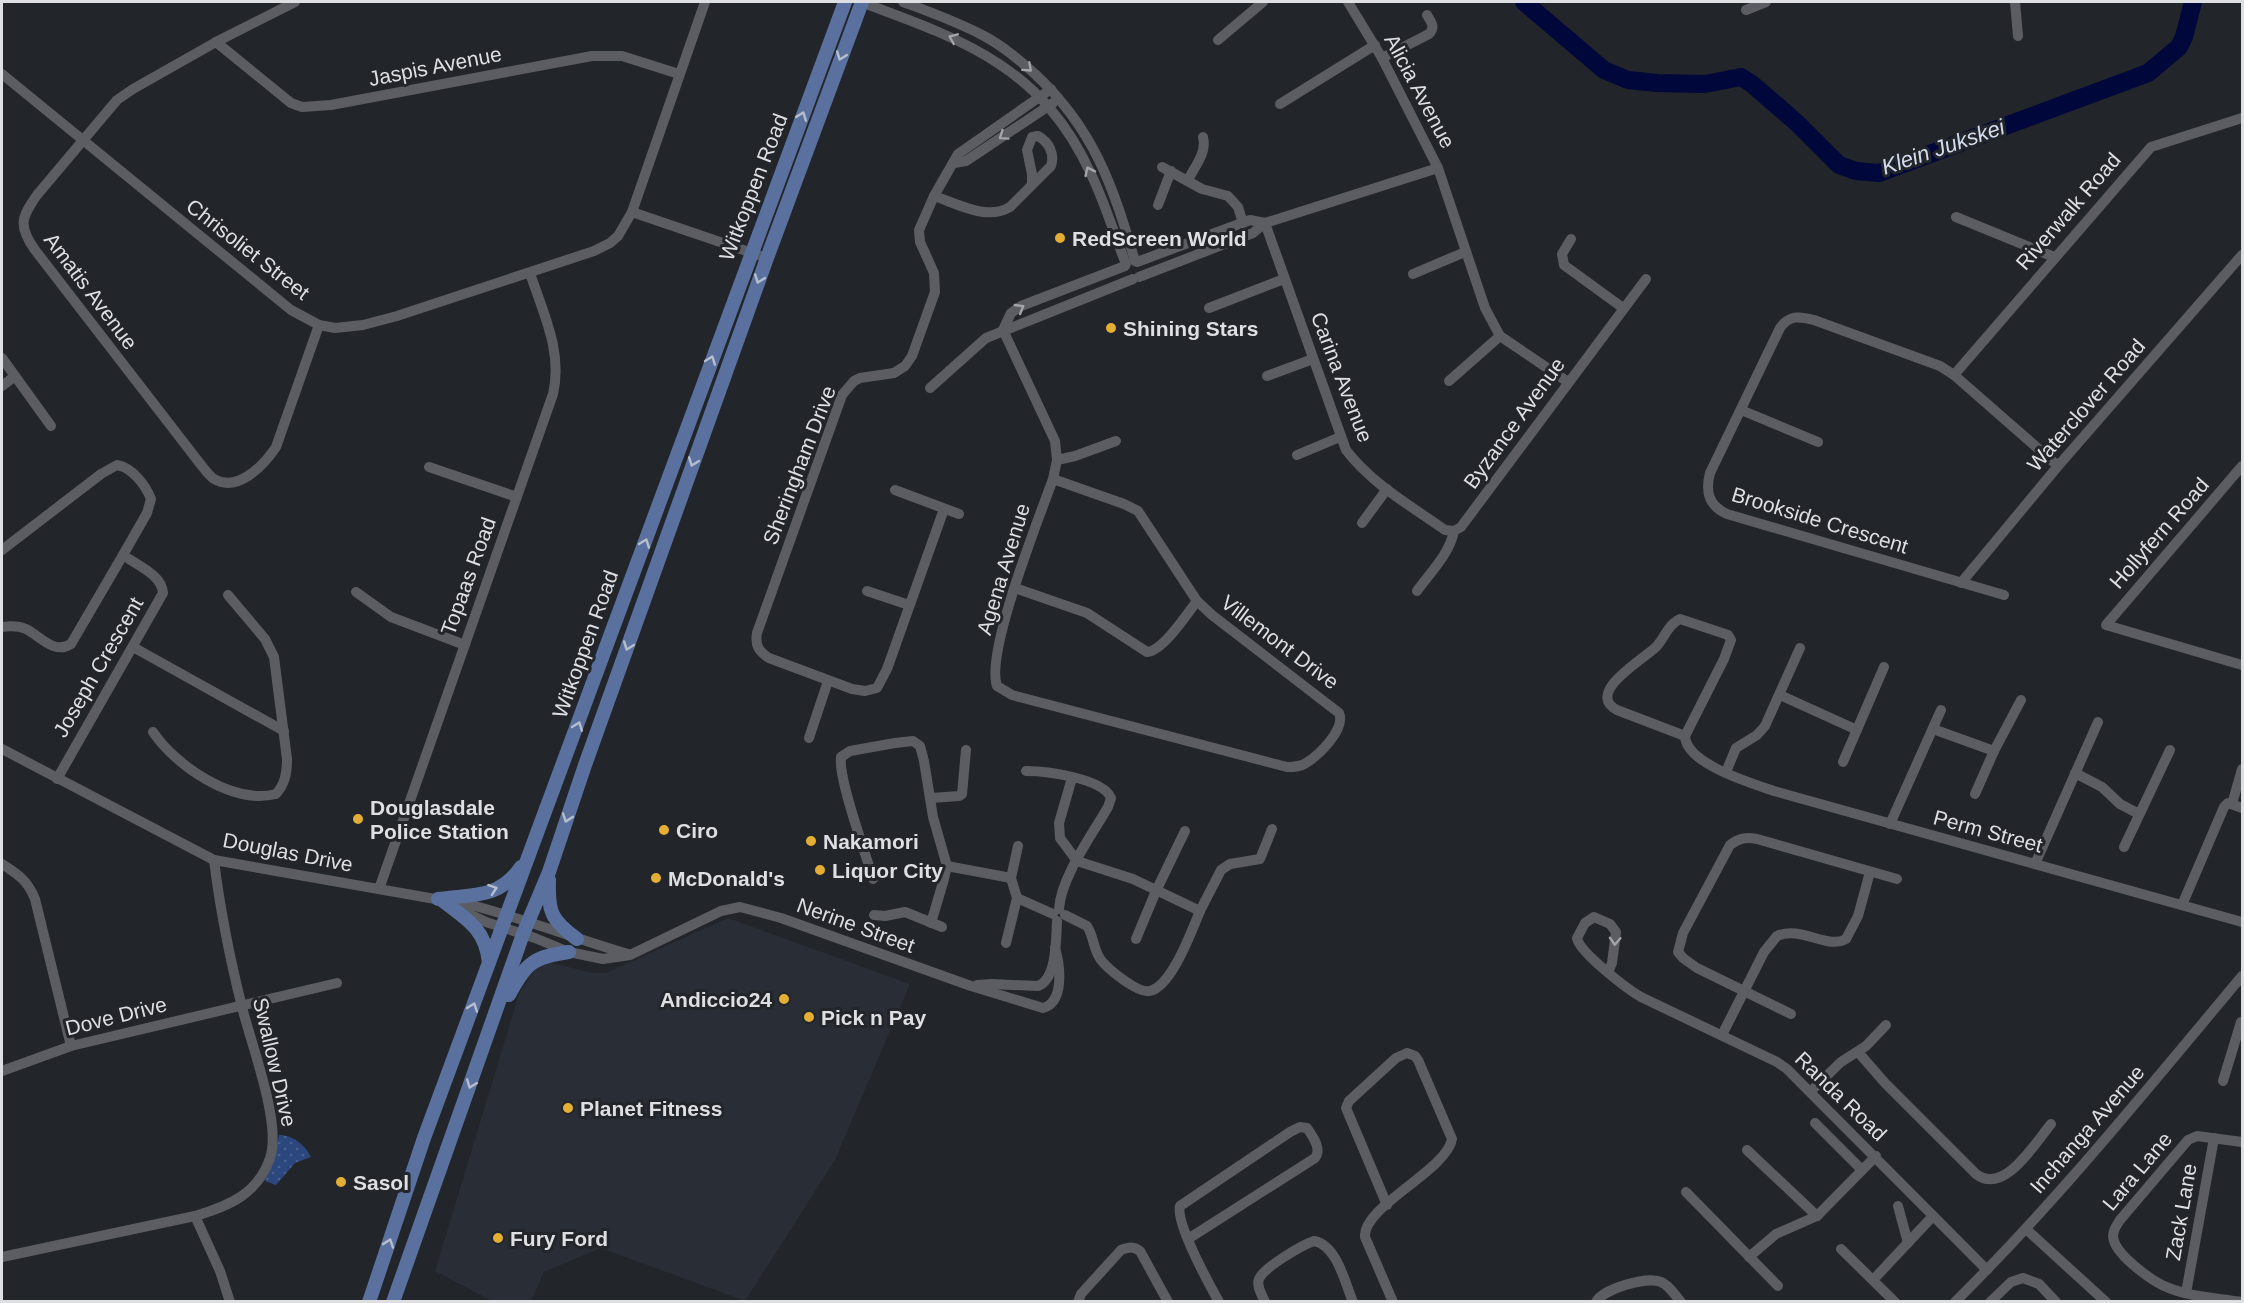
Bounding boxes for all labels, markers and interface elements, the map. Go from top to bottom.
street label: Alicia Avenue [1380,30,1460,152]
one-way arrow [948,33,959,45]
street label: Jaspis Avenue [367,42,503,90]
one-way arrow [836,50,849,61]
one-way arrow [1021,61,1032,72]
street label: Witkoppen Road [714,110,792,264]
one-way arrow [795,111,808,122]
water label: Klein Jukskei [1878,114,2009,180]
one-way arrow [999,129,1010,140]
street label: Riverwalk Road [2011,148,2125,274]
one-way arrow [1085,166,1097,177]
street label: Chrisoliet Street [182,194,314,304]
place label: RedScreen World [1072,227,1247,250]
street label: Amatis Avenue [40,228,142,354]
marker: RedScreen World [1053,231,1067,245]
one-way arrow [754,273,767,283]
one-way arrow [1014,303,1024,315]
street label: Carina Avenue [1307,309,1377,445]
place label: Shining Stars [1123,317,1258,340]
marker: Shining Stars [1104,321,1118,335]
street label: Waterclover Road [2022,334,2150,476]
street label: Byzance Avenue [1459,353,1569,493]
one-way arrow [704,355,717,366]
street label: Sheringham Drive [758,382,840,548]
one-way arrow [688,456,701,467]
street label: Hollyfern Road [2105,473,2213,593]
street label: Brookside Crescent [1729,482,1911,558]
street label: Agena Avenue [972,500,1034,638]
street label: Topaas Road [436,514,500,638]
one-way arrow [637,538,650,549]
street label: Witkoppen Road [548,567,622,721]
street label: Villemont Drive [1217,590,1343,694]
street label: Joseph Crescent [49,593,147,741]
one-way arrow [622,640,635,651]
one-way arrow [570,721,583,732]
place label: Douglasdale Police Station [370,796,509,843]
street label: Perm Street [1931,805,2045,857]
marker: Douglasdale Police Station [351,812,365,826]
one-way arrow [562,812,574,823]
place label: Ciro [676,819,718,842]
marker: Ciro [657,823,671,837]
street label: Douglas Drive [221,828,355,876]
place label: Nakamori [823,830,919,853]
marker: Nakamori [804,834,818,848]
place label: Liquor City [832,859,943,882]
marker: Liquor City [813,863,827,877]
place label: McDonald's [668,867,785,890]
marker: McDonald's [649,871,663,885]
one-way arrow [488,884,498,897]
street label: Nerine Street [794,893,918,957]
one-way arrow [1608,937,1621,946]
place label: Andiccio24 [660,988,772,1011]
street label: Dove Drive [63,992,169,1040]
marker: Andiccio24 [777,992,791,1006]
street label: Swallow Drive [249,995,301,1129]
one-way arrow [466,1002,479,1013]
place label: Pick n Pay [821,1006,926,1029]
marker: Pick n Pay [802,1010,816,1024]
street label: Randa Road [1791,1047,1891,1145]
street label: Inchanga Avenue [2025,1060,2149,1198]
one-way arrow [466,1078,479,1089]
place label: Planet Fitness [580,1097,722,1120]
marker: Planet Fitness [561,1101,575,1115]
street label: Lara Lane [2098,1127,2176,1215]
street label: Zack Lane [2161,1162,2201,1262]
place label: Sasol [353,1171,409,1194]
marker: Sasol [334,1175,348,1189]
place label: Fury Ford [510,1227,608,1250]
marker: Fury Ford [491,1231,505,1245]
one-way arrow [382,1238,394,1249]

